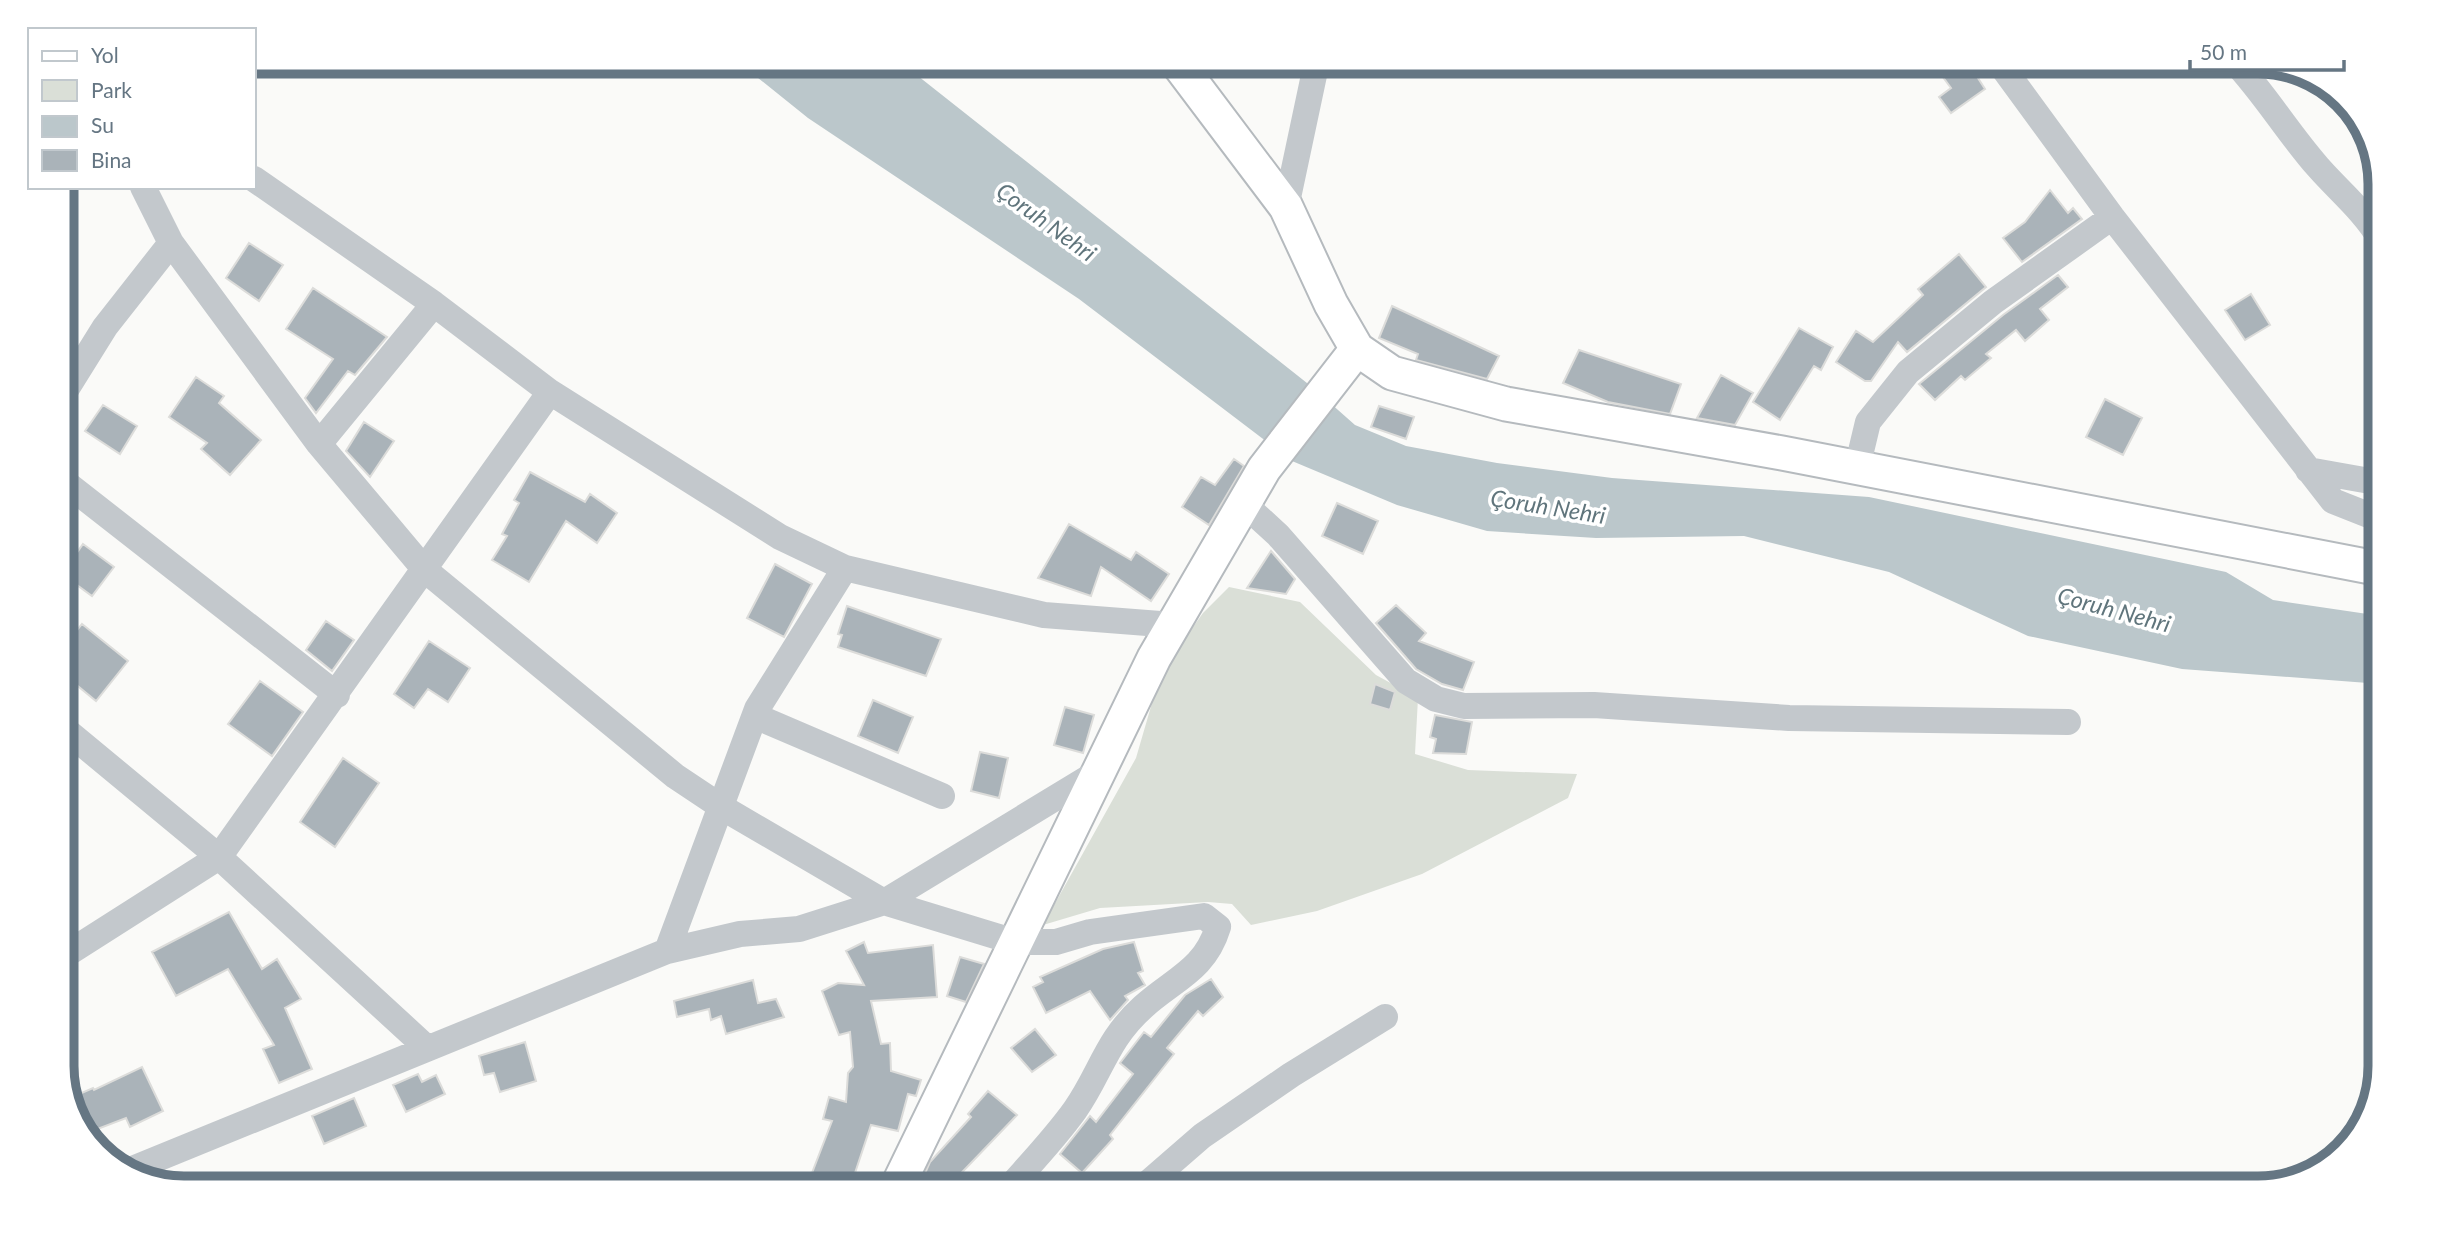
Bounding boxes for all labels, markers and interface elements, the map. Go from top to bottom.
legend [28,28,256,189]
scale bar [2190,28,2344,72]
text: 50 m [2200,39,2247,64]
text: Yol [91,42,119,67]
text: Park [91,77,132,102]
text: Su [91,112,114,137]
text: Bina [91,147,132,172]
water label: Çoruh Nehri [991,176,1102,267]
water label: Çoruh Nehri [1489,483,1608,529]
water label: Çoruh Nehri [2055,581,2174,638]

